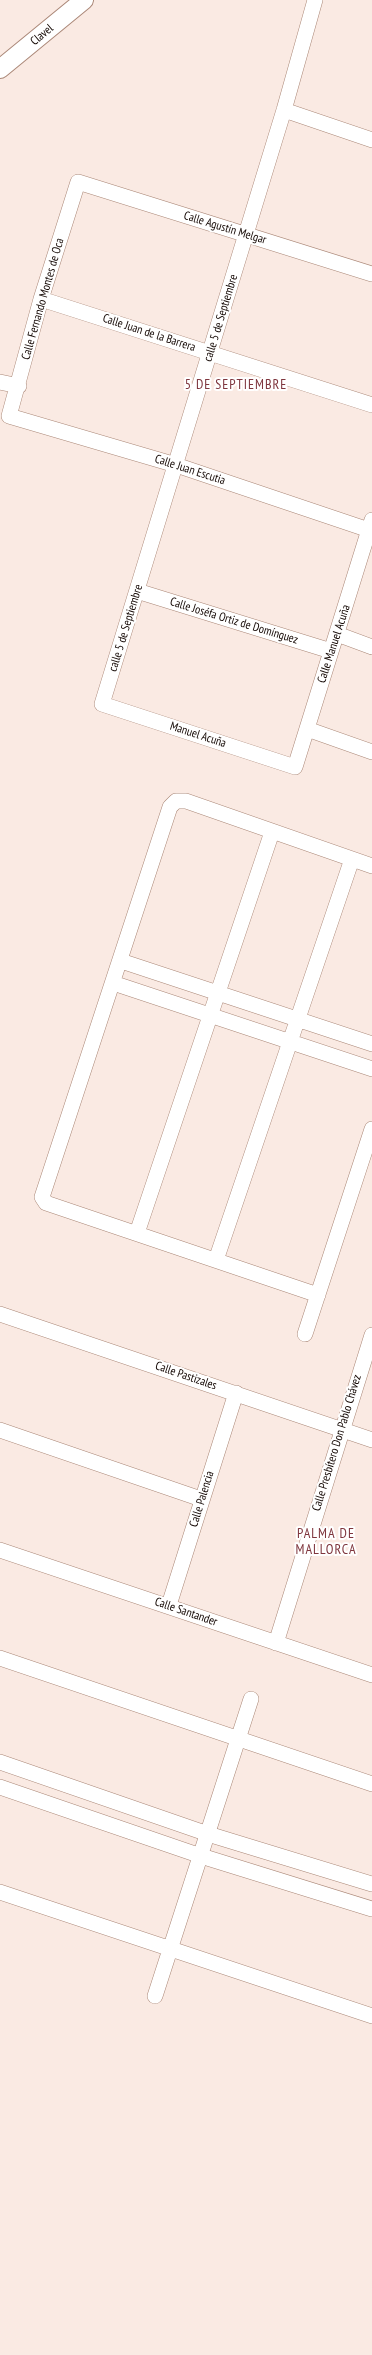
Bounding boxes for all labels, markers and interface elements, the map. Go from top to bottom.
street label: Clavel [28,21,56,49]
street label: Calle Agustín Melgar [182,209,268,247]
street label: Calle Fernando Montes de Oca [19,237,67,361]
street label: calle 5 de Septiembre [201,273,241,363]
street label: Calle Juan de la Barrera [101,311,197,355]
district label: 5 DE SEPTIEMBRE [185,377,287,393]
street label: Calle Juan Escutia [153,452,227,488]
street label: calle 5 de Septiembre [106,583,146,673]
street label: Calle Joséfa Ortiz de Domínguez [168,595,300,647]
street label: Calle Manuel Acuña [315,603,353,685]
street label: Manuel Acuña [168,719,228,751]
street label: Calle Pastizales [153,1359,219,1393]
street label: Calle Presbítero Don Pablo Chávez [309,1373,365,1513]
street label: Calle Palencia [187,1469,217,1529]
district label: PALMA DE MALLORCA [295,1526,357,1558]
street label: Calle Santander [153,1595,219,1629]

